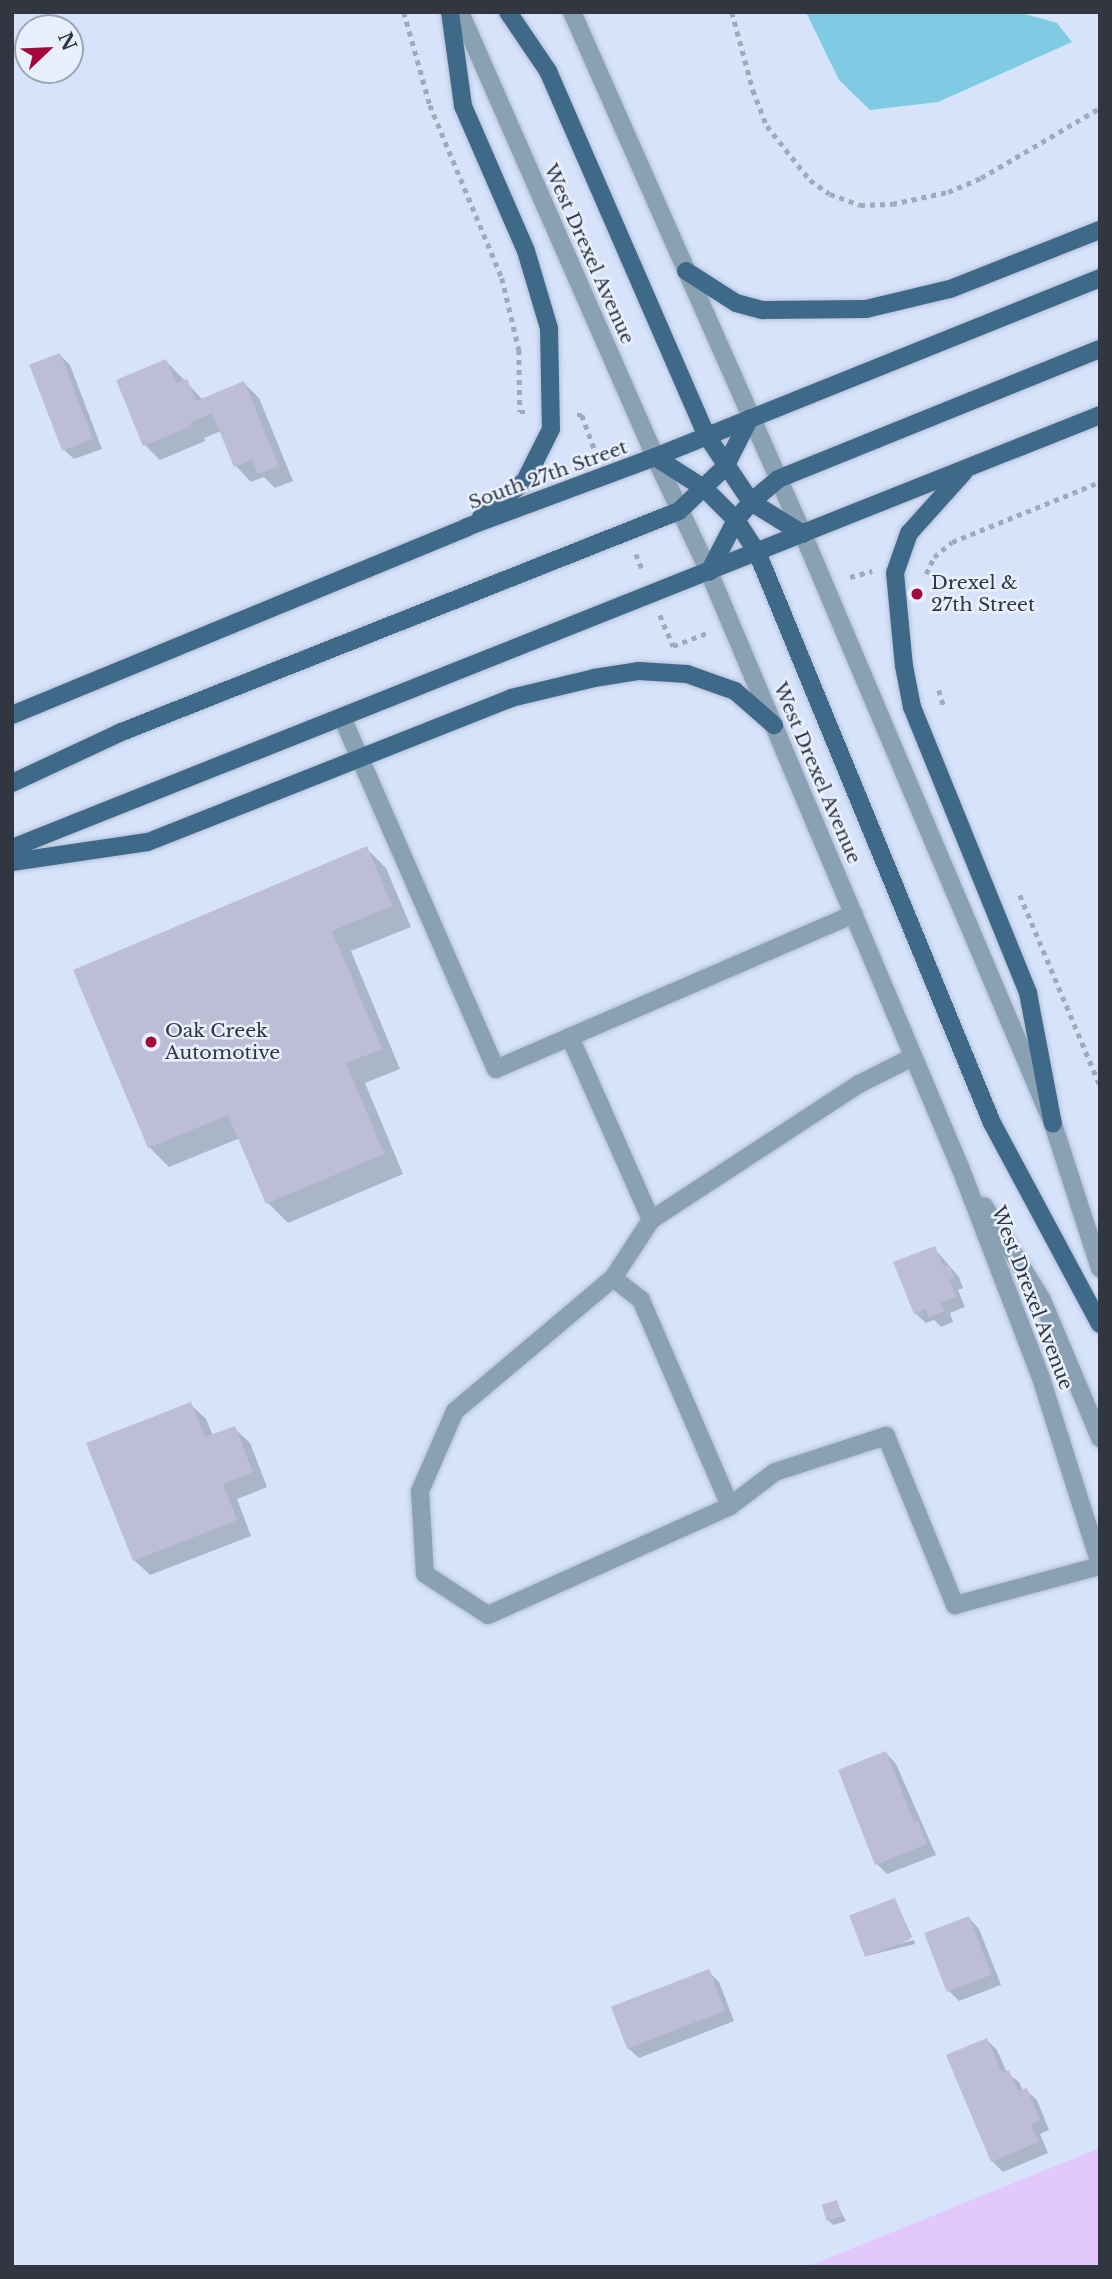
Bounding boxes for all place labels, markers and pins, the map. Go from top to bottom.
place label: Drexel & 27th Street [931,572,1035,616]
marker: Drexel & 27th Street [909,586,925,602]
place label: Oak Creek Automotive [165,1020,280,1064]
marker: Oak Creek Automotive [143,1034,159,1050]

